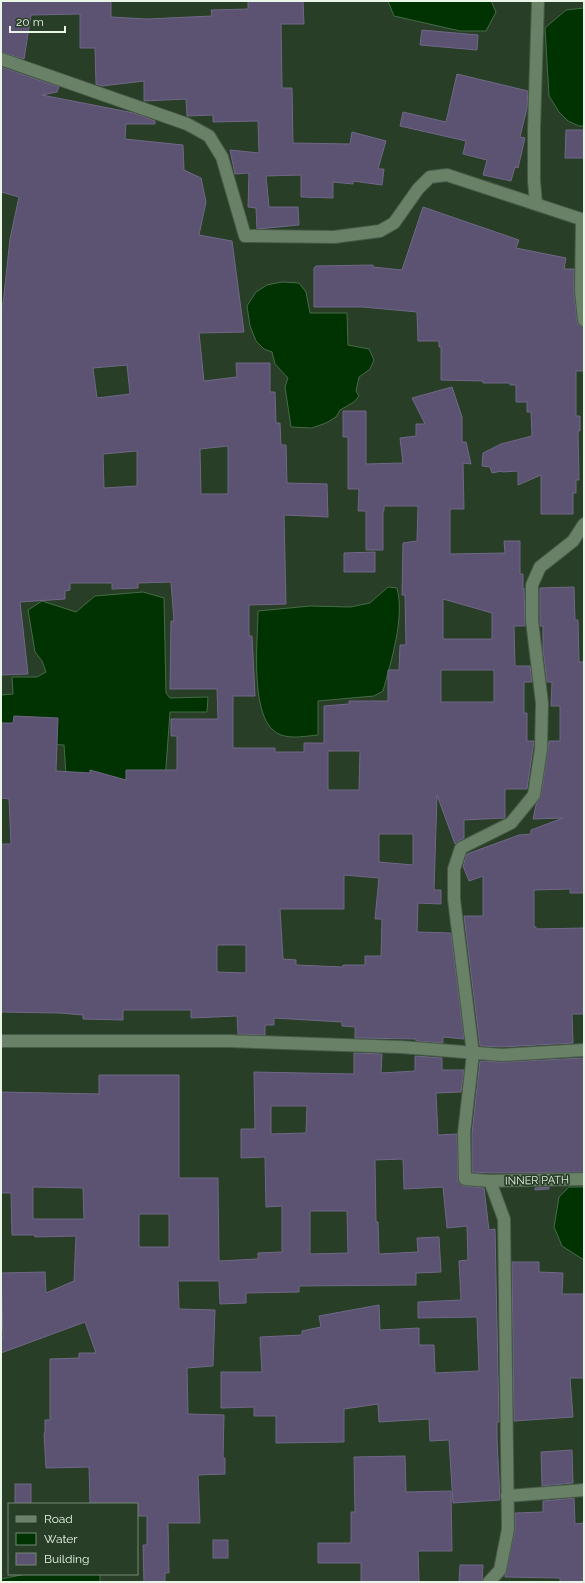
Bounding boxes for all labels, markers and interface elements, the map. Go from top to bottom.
scale bar [10,8,65,34]
text: 20 m [16,15,44,29]
street label: INNER PATH [505,1173,569,1188]
legend [8,1503,138,1575]
text: Road [44,1512,73,1526]
text: Water [44,1532,78,1546]
text: Building [44,1552,90,1566]

